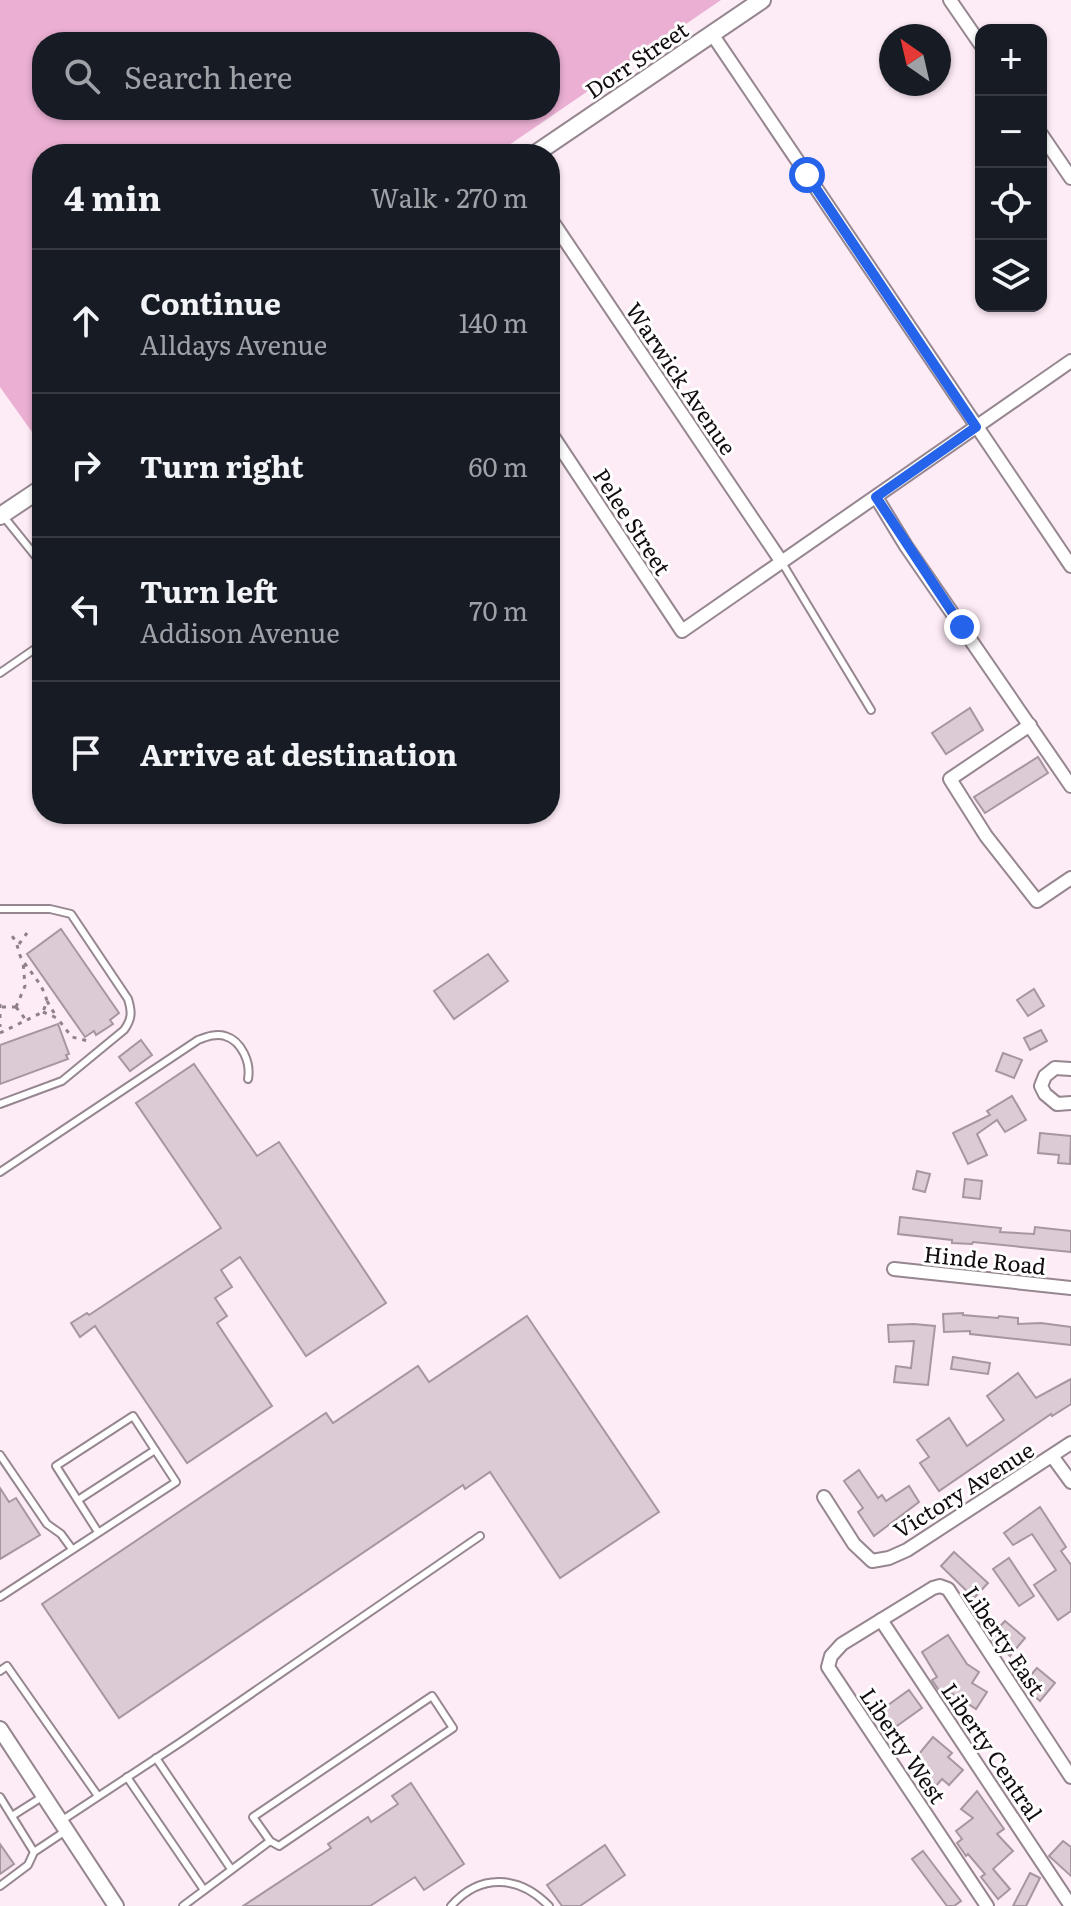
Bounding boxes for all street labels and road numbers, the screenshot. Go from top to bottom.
street label: Dorr Street [578,12,694,106]
street label: Warwick Avenue [619,295,745,461]
street label: Pelee Street [586,461,680,581]
street label: Hinde Road [922,1236,1048,1282]
street label: Victory Avenue [886,1433,1040,1545]
street label: Liberty East [956,1579,1054,1702]
street label: Liberty Central [935,1675,1051,1827]
street label: Liberty West [853,1680,955,1810]

